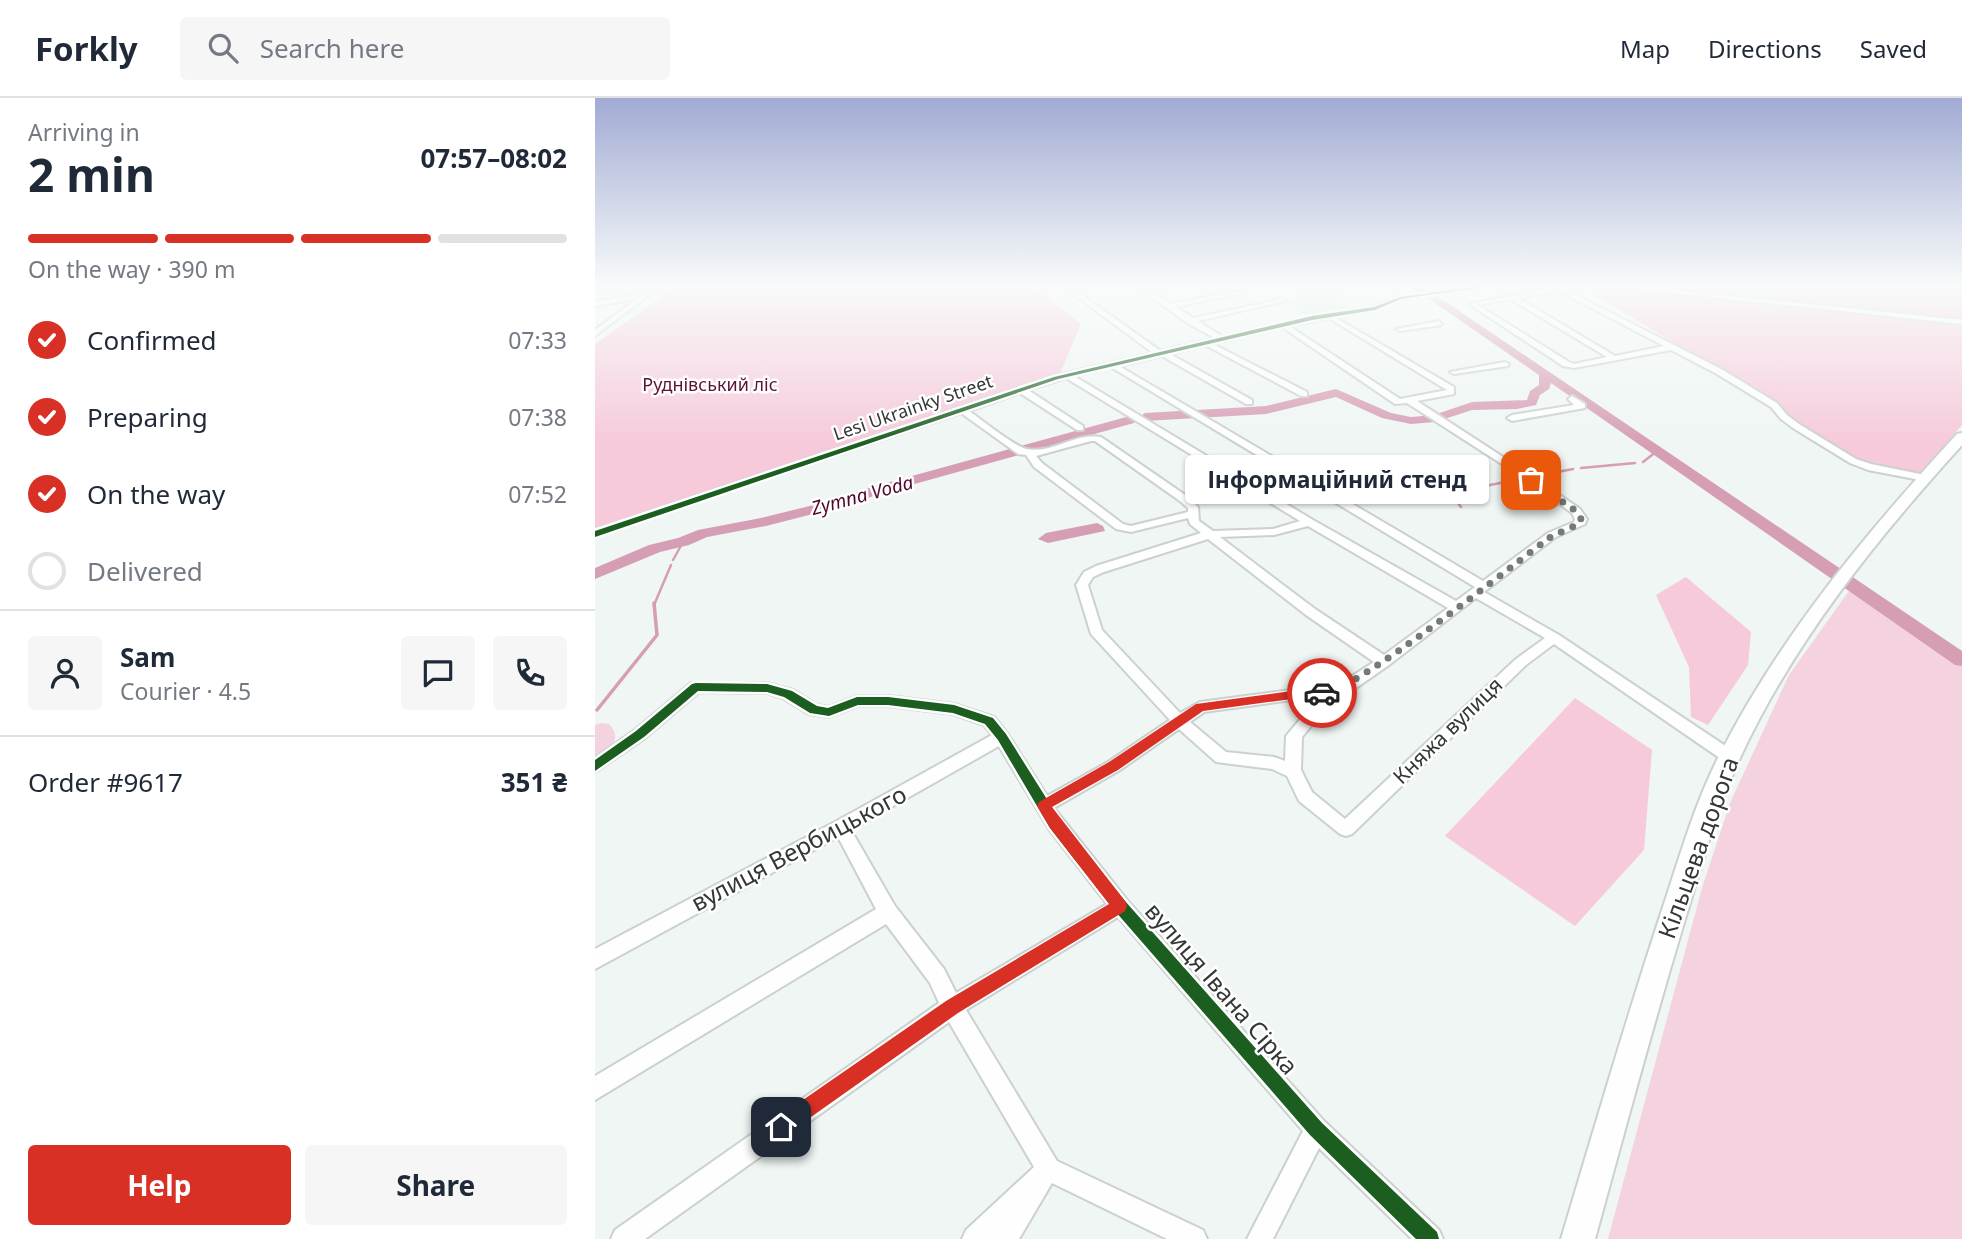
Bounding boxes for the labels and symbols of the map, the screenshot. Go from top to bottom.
street label: Lesi Ukrainky Street [830,368,996,446]
park label: Руднівський ліс [642,372,778,396]
pin [1501,450,1561,510]
callout: Інформаційний стенд [1185,456,1489,504]
water label: Zymna Voda [807,469,916,521]
courier [1287,658,1357,728]
street label: Княжа вулиця [1386,671,1508,790]
street label: Кільцева дорога [1649,752,1746,943]
street label: вулиця Вербицького [685,777,912,918]
street label: вулиця Івана Сірка [1138,895,1306,1081]
pin [751,1097,811,1157]

